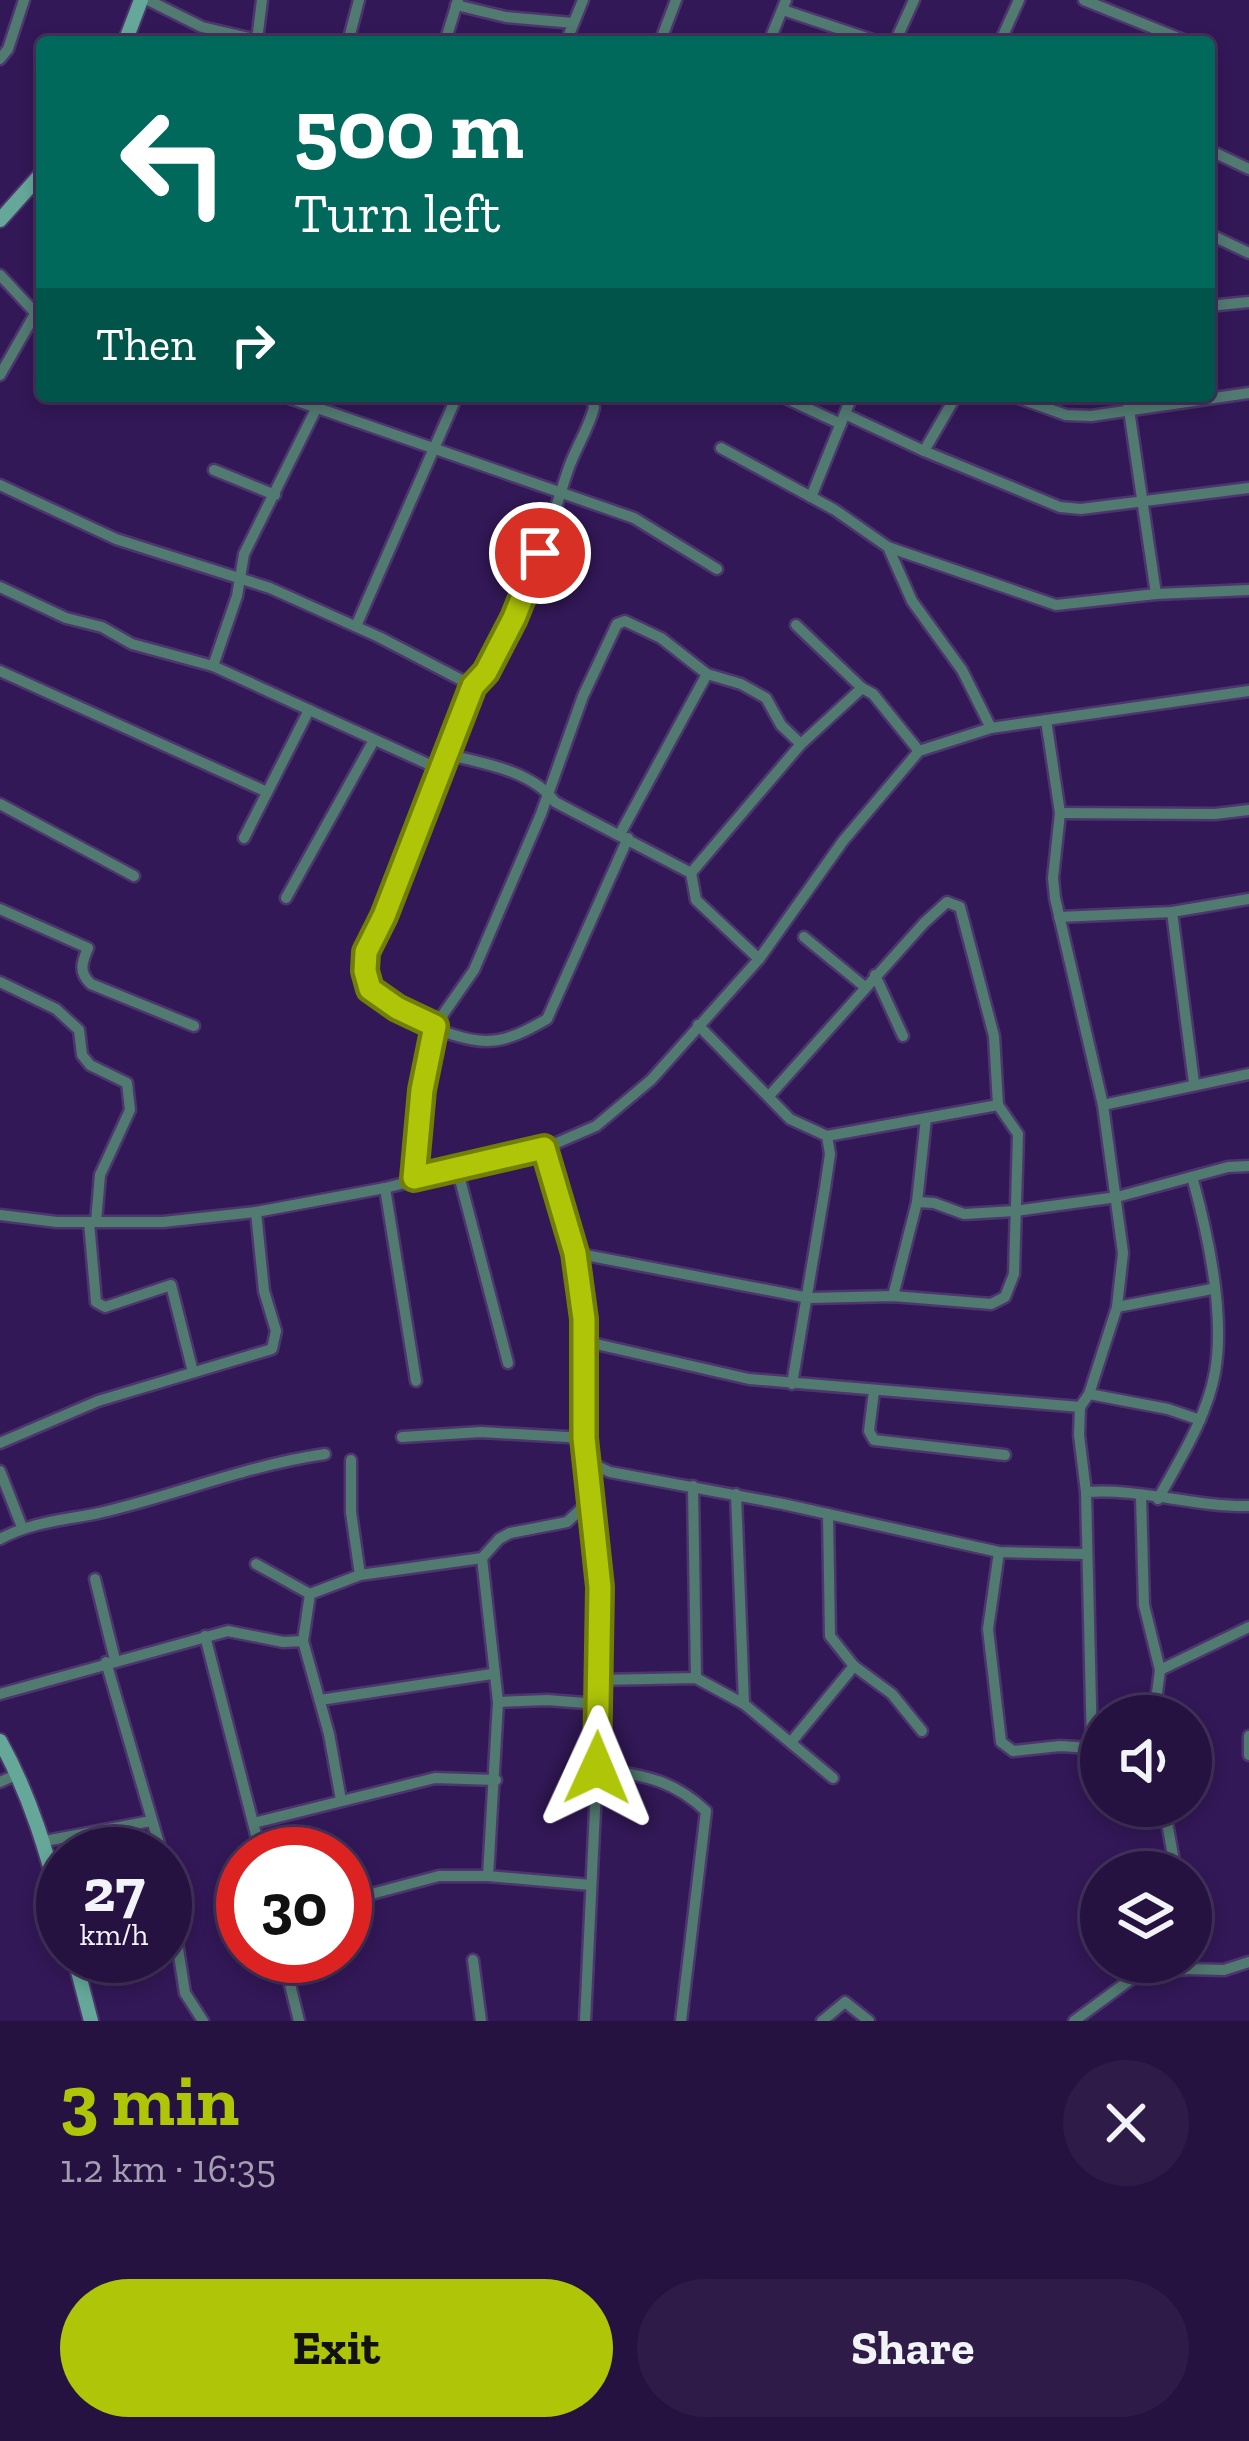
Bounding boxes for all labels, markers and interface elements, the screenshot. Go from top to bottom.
text: 500 m [294,79,524,180]
icon: left [96,84,252,240]
text: Turn left [294,181,501,246]
icon: right [220,312,286,378]
text: Then [96,318,196,372]
pin [489,502,591,604]
icon: arrive [507,520,573,586]
map controls [1080,1695,1212,1983]
button: sound [1080,1695,1212,1827]
position arrow [534,1705,660,1831]
speed limit sign: 30 [216,1827,372,1983]
button: layers [1080,1851,1212,1983]
text: 27 [83,1854,145,1926]
text: km/h [80,1917,148,1953]
text: 3 min [60,2057,239,2143]
button: close [1063,2060,1189,2186]
text: 1.2 km · 16:35 [60,2145,276,2192]
button: Exit [60,2279,613,2417]
button: Share [637,2279,1189,2417]

